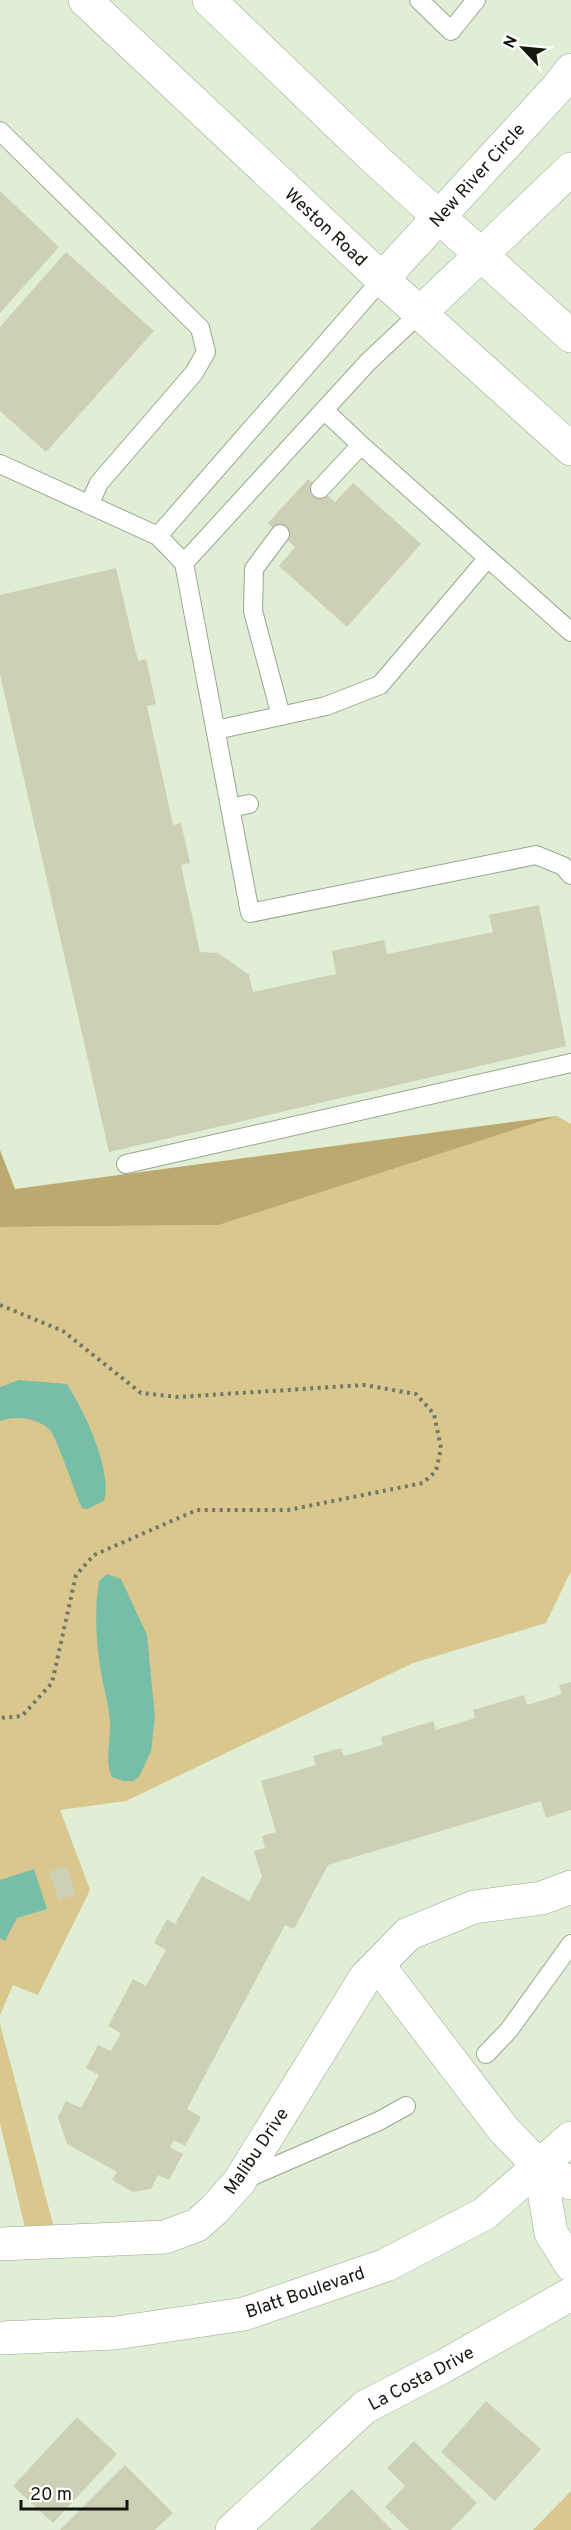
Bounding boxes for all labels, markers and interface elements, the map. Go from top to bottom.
north arrow [493,18,553,78]
text: N [500,33,523,52]
street label: New River Circle [425,119,531,233]
street label: Weston Road [279,184,371,272]
street label: Malibu Drive [220,2104,295,2200]
street label: Blatt Boulevard [243,2262,368,2325]
street label: La Costa Drive [365,2342,479,2417]
scale bar [21,2473,128,2511]
text: 20 m [30,2484,72,2507]

